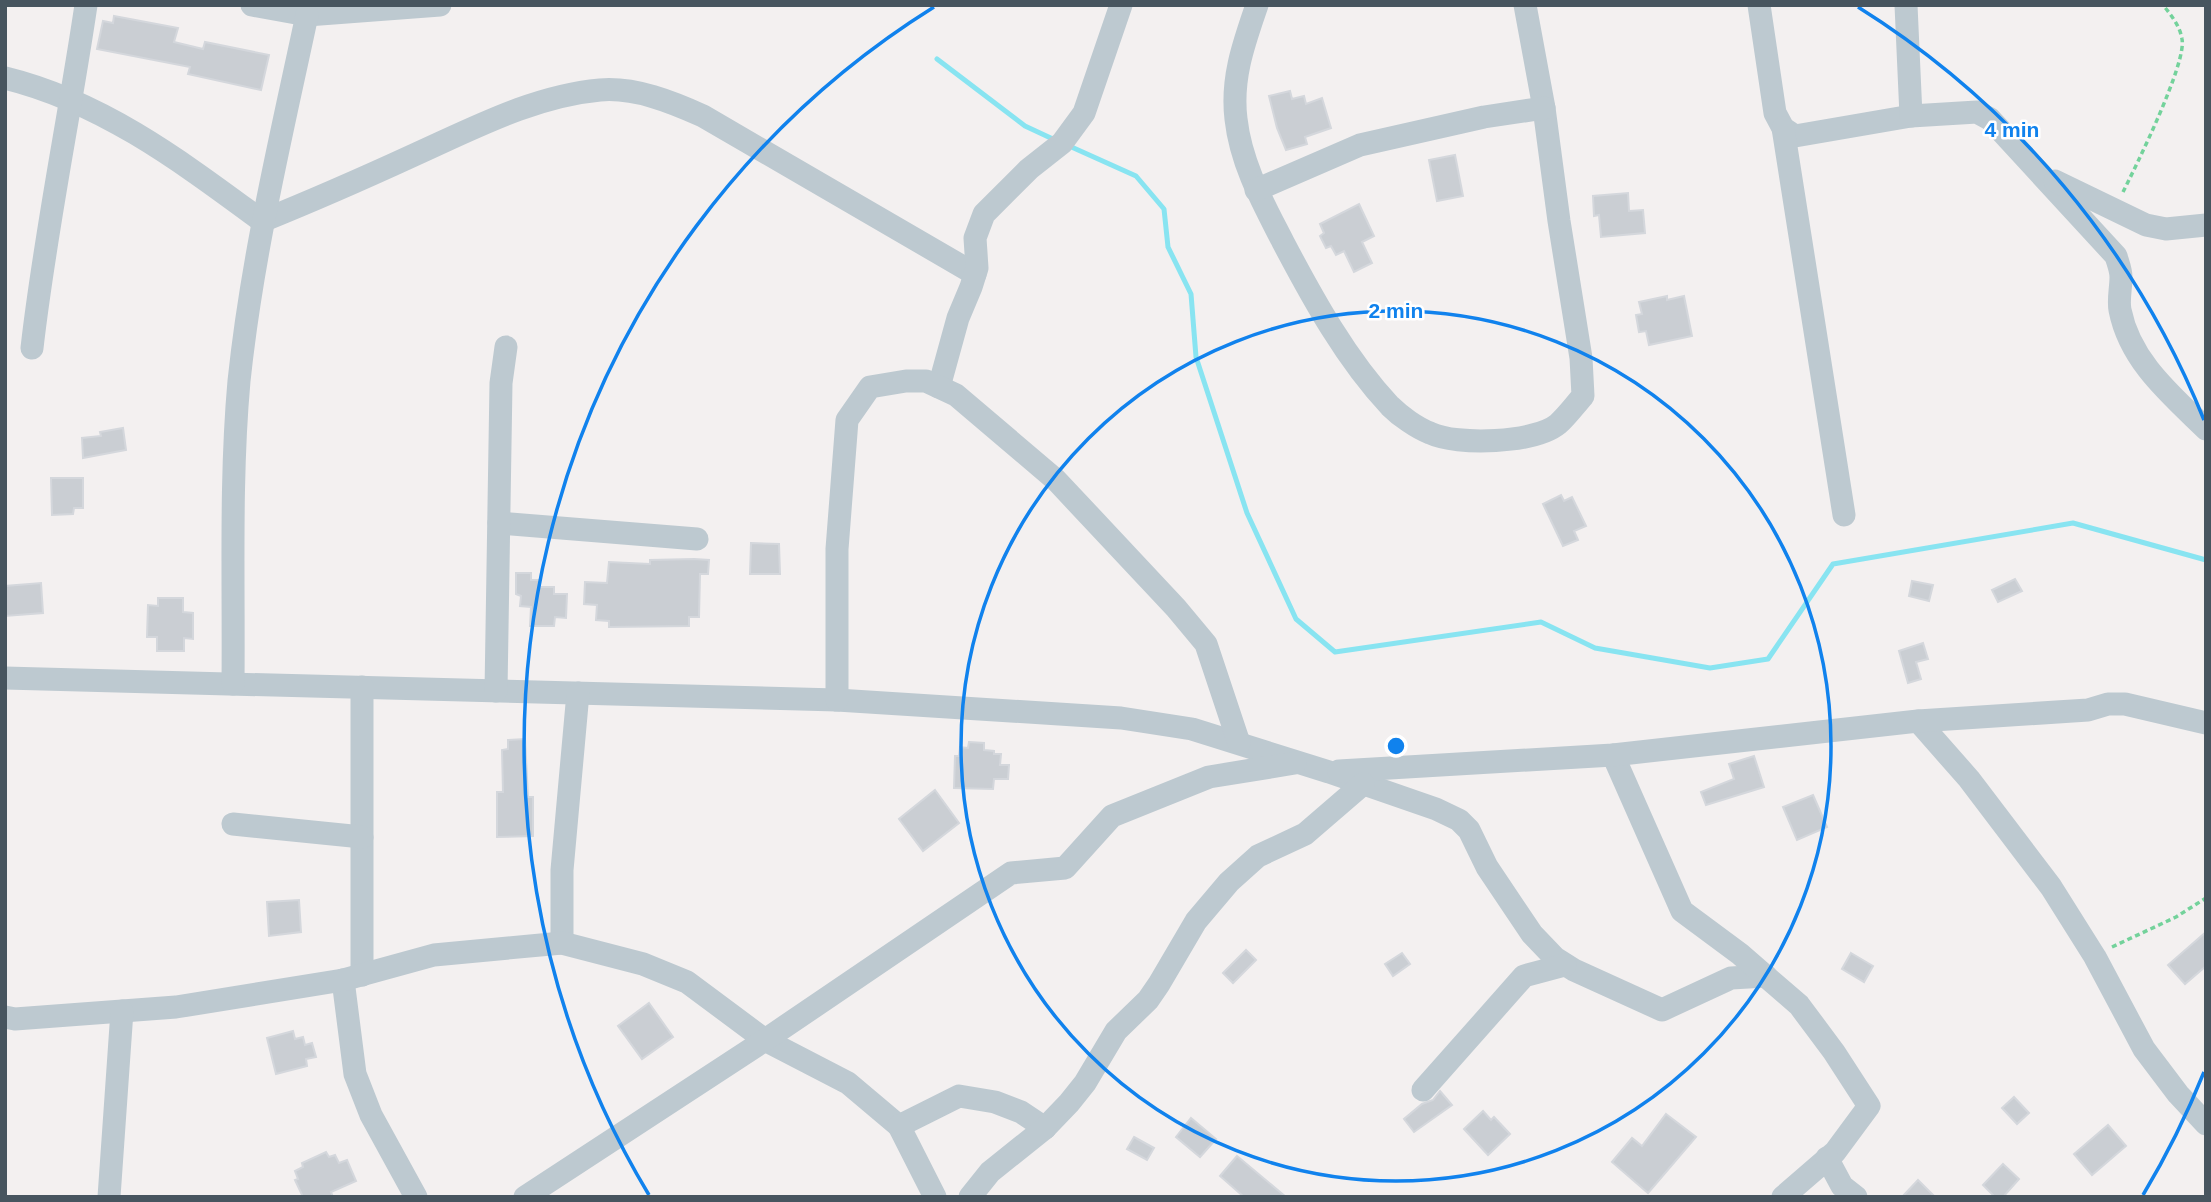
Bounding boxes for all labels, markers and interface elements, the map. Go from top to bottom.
text: 4 min [1985,118,2039,141]
text: 2 min [1369,299,1423,322]
centre of rings [1384,734,1408,758]

